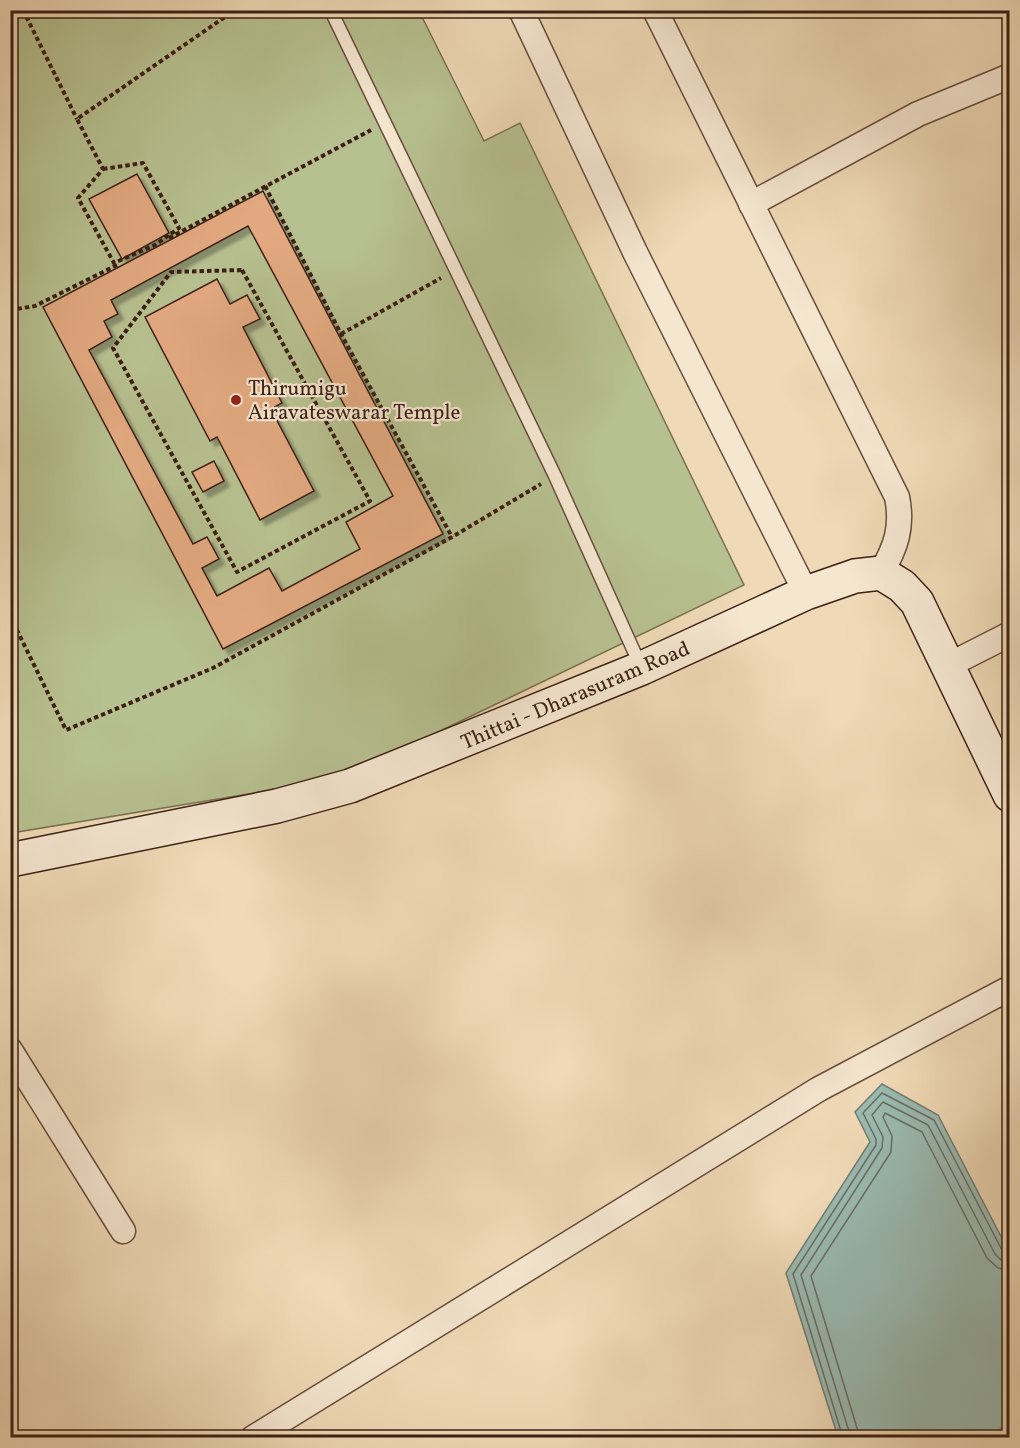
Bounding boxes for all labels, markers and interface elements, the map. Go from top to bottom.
place label: Thirumigu Airavateswarar Temple [248,375,460,428]
marker: Thirumigu Airavateswarar Temple [229,393,243,407]
street label: Thittai - Dharasuram Road [457,635,695,758]

